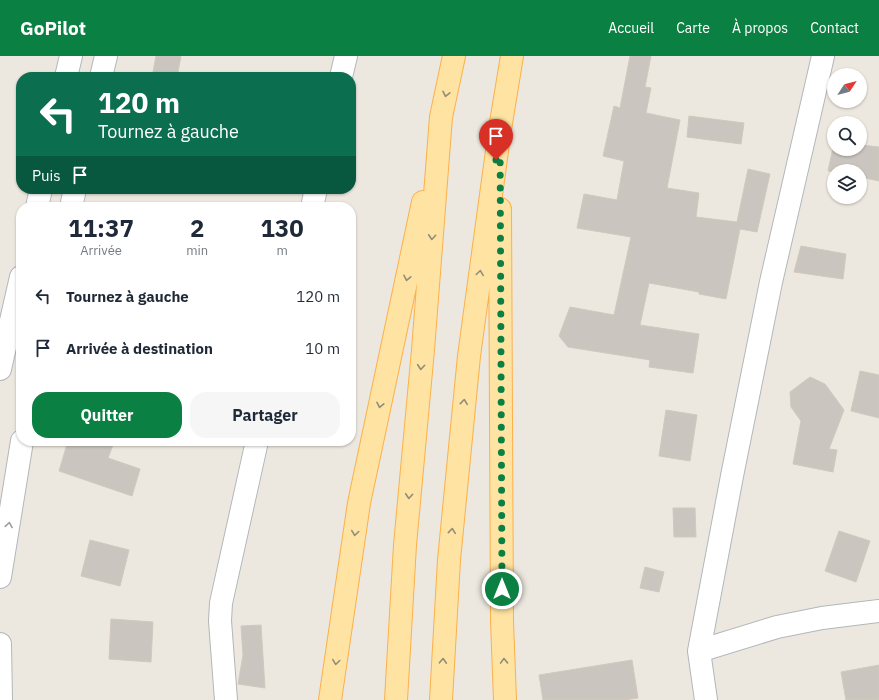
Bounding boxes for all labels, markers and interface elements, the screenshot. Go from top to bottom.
text: GoPilot [20,16,86,40]
text: Accueil [608,19,654,37]
text: Carte [676,19,710,37]
text: À propos [732,19,788,37]
text: Contact [810,19,859,37]
north arrow [827,68,867,108]
map controls [827,68,867,204]
text: 120 m [98,84,180,121]
icon: left [32,88,84,140]
one-way arrow [442,91,450,97]
button: search [827,116,867,156]
pin [479,119,513,160]
text: Tournez à gauche [98,120,239,143]
icon: arrive [485,125,507,147]
icon: arrive [69,164,91,186]
button: layers [827,164,867,204]
text: Puis [32,166,61,185]
text: 11:37 [68,212,134,244]
text: 2 [190,212,204,244]
text: 130 [260,212,304,244]
one-way arrow [427,234,436,240]
text: Arrivée [80,242,122,259]
text: min [186,242,208,259]
text: m [276,242,288,259]
one-way arrow [475,270,484,276]
one-way arrow [403,275,411,281]
icon: left [32,285,54,307]
text: Tournez à gauche [66,287,189,306]
text: 120 m [296,287,340,306]
icon: arrive [32,337,54,359]
text: Arrivée à destination [66,339,213,358]
text: 10 m [305,339,340,358]
one-way arrow [417,364,426,370]
button: Quitter [32,392,182,438]
button: Partager [190,392,340,438]
one-way arrow [460,399,469,405]
one-way arrow [376,402,384,409]
one-way arrow [405,493,414,499]
one-way arrow [4,522,12,528]
one-way arrow [447,528,456,534]
one-way arrow [351,530,360,536]
position arrow [481,568,523,610]
one-way arrow [332,658,341,665]
one-way arrow [439,658,447,664]
one-way arrow [499,658,508,664]

